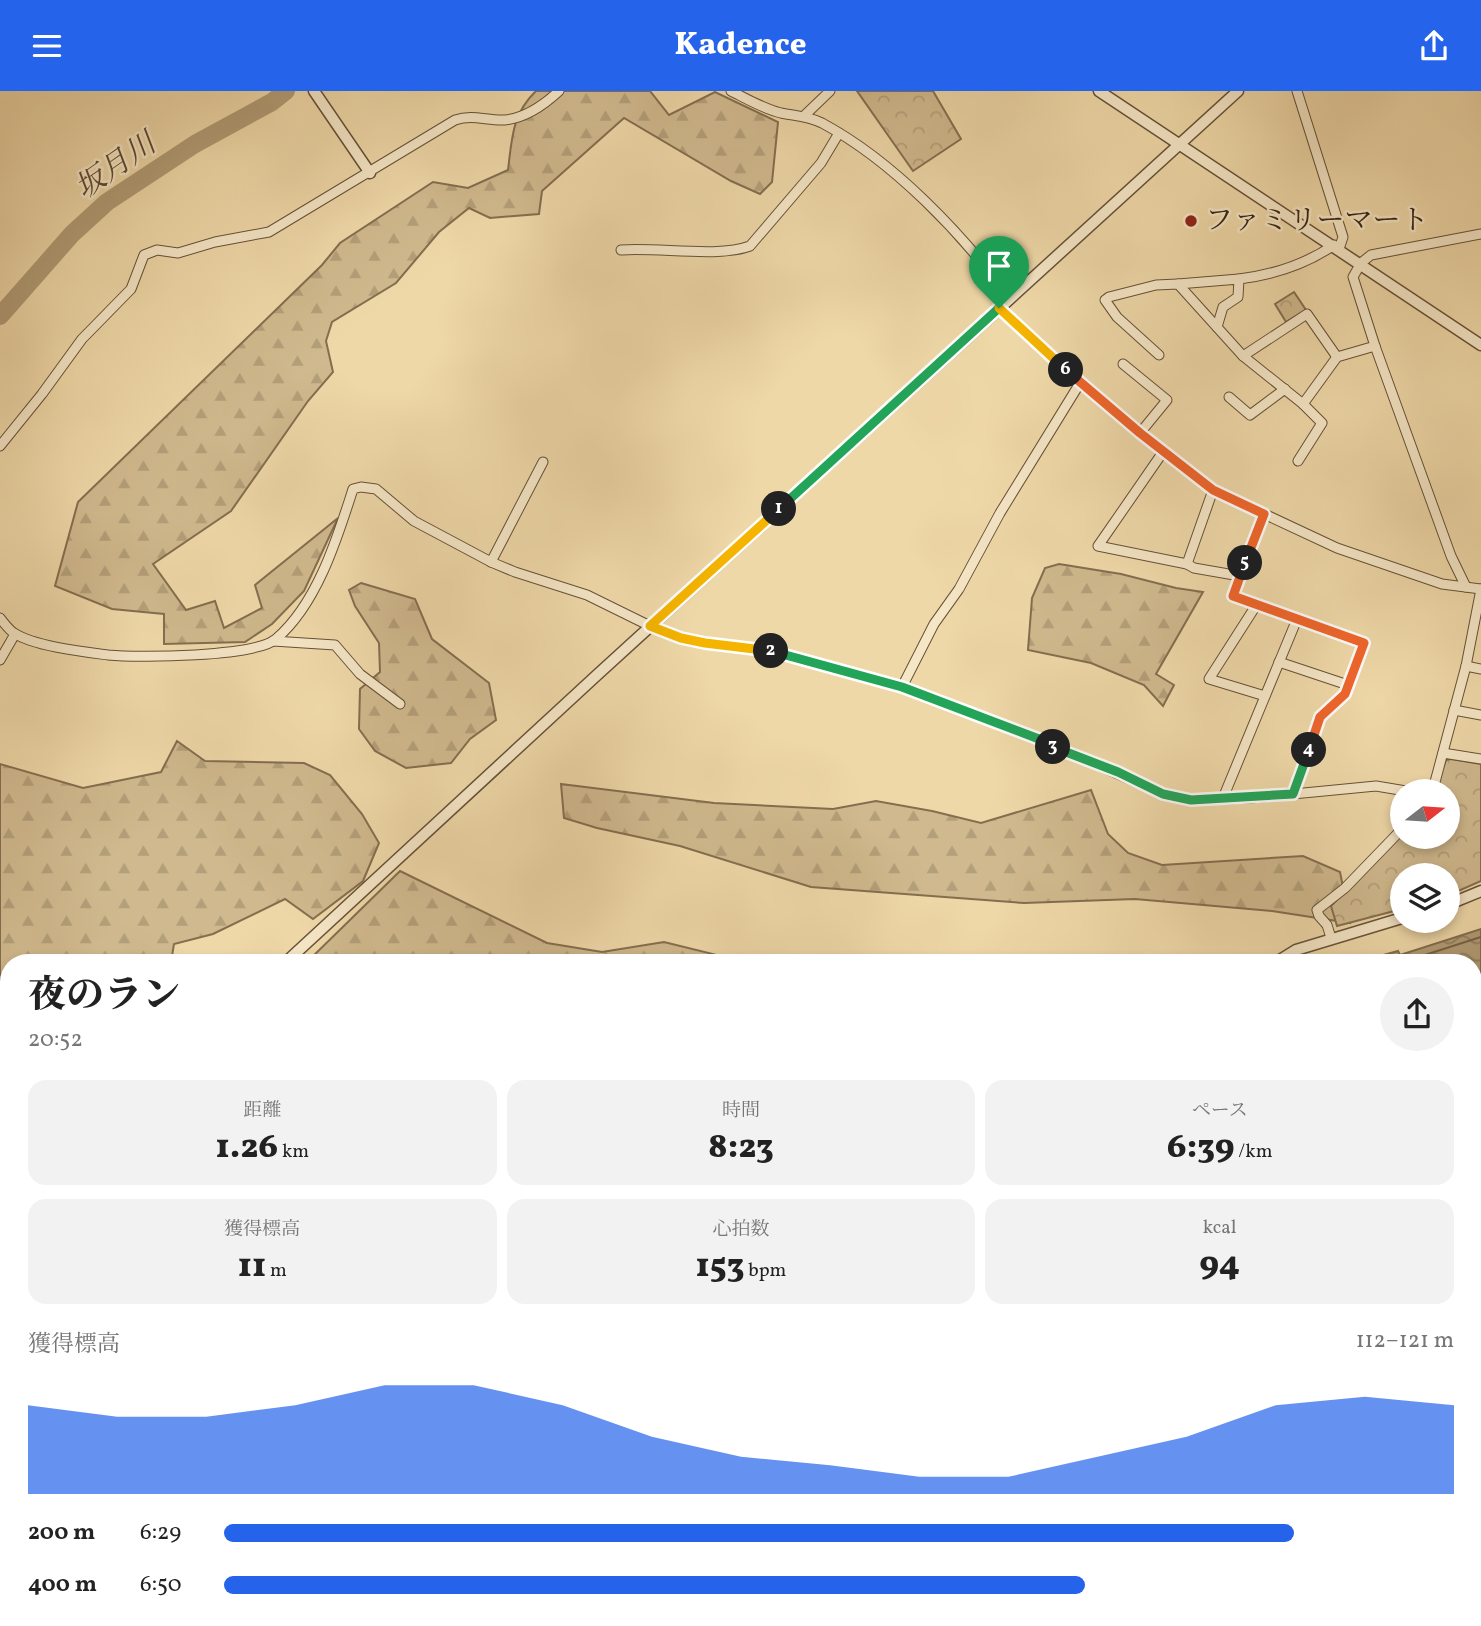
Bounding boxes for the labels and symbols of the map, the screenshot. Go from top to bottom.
water label: 坂月川 [67,122,167,210]
place label: ファミリーマート [1205,202,1428,241]
marker: ファミリーマート [1183,213,1199,229]
pin [969,236,1029,308]
pin: 6 [1048,353,1084,387]
pin: 1 [762,491,796,527]
pin: 5 [1228,545,1262,581]
pin: 2 [754,633,788,669]
pin: 3 [1036,729,1070,765]
pin: 4 [1292,733,1326,767]
north arrow [1390,779,1460,849]

